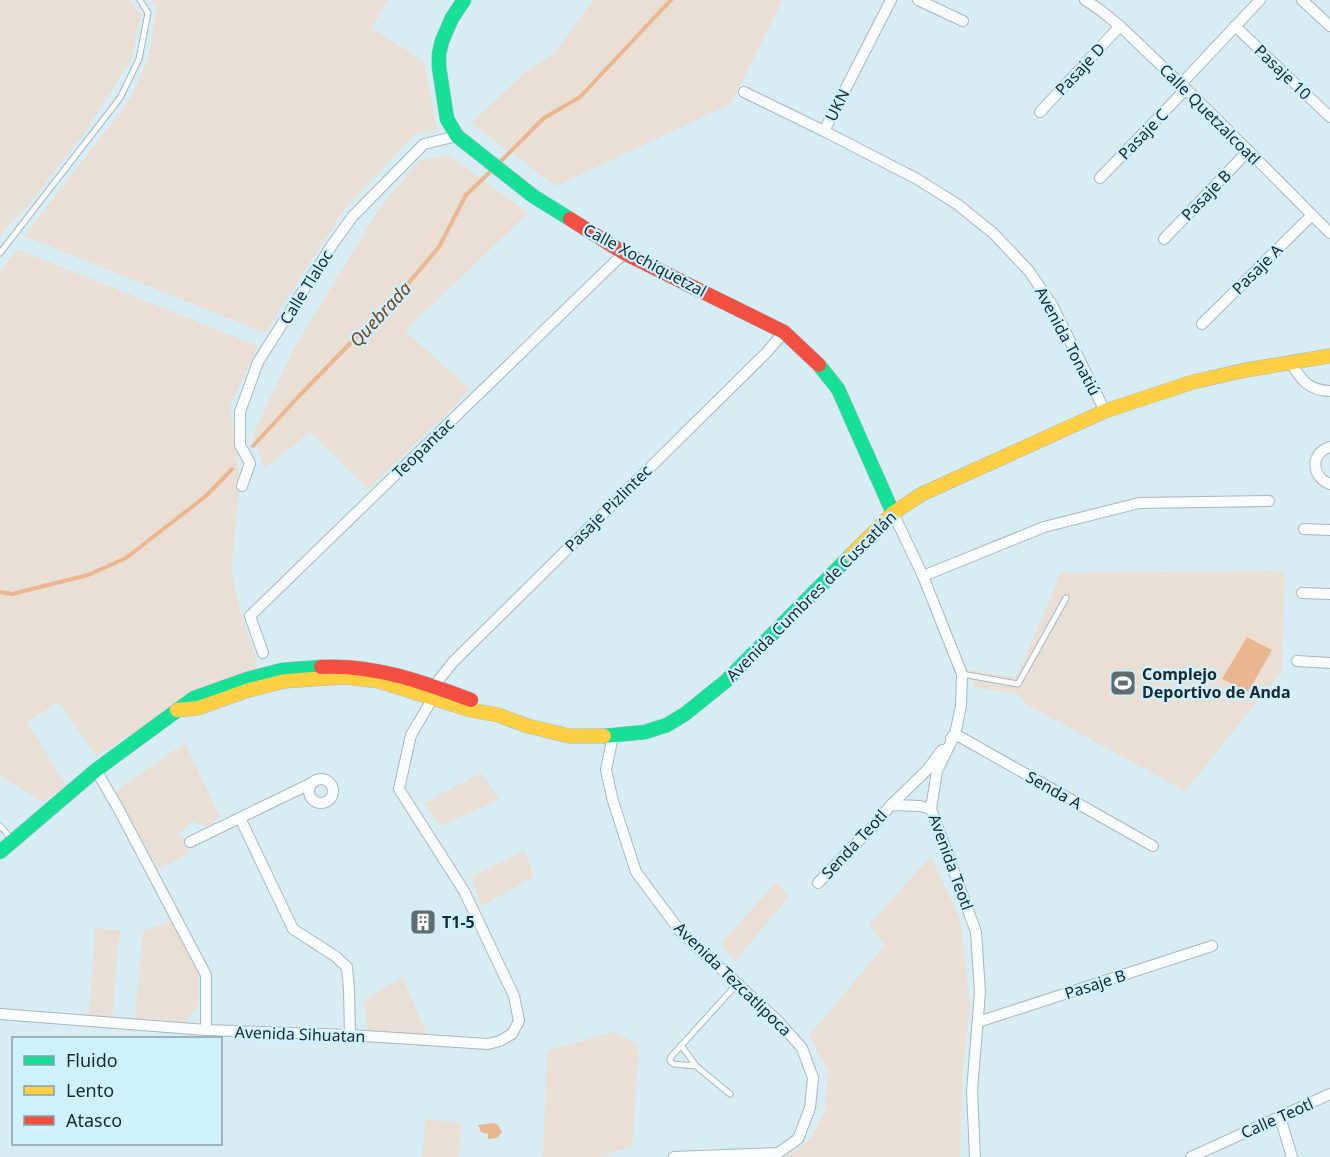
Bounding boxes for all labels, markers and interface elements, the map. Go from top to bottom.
street label: Pasaje D [1050,38,1110,100]
street label: Pasaje 10 [1250,39,1316,105]
street label: Calle Quetzalcoatl [1155,59,1265,169]
street label: UKN [820,85,854,125]
street label: Pasaje C [1113,104,1173,164]
street label: Pasaje B [1176,165,1236,225]
street label: Calle Xochiquetzal [580,218,710,302]
street label: Pasaje A [1227,238,1288,299]
street label: Calle Tlaloc [274,245,338,328]
water label: Quebrada [344,276,416,352]
street label: Avenida Tonatiú [1030,283,1106,399]
street label: Teopantac [387,413,459,483]
street label: Pasaje Pizlintec [560,459,657,556]
street label: Avenida Cumbres de Cuscatlán [721,506,901,686]
place label: Complejo Deportivo de Anda [1142,663,1291,703]
sports icon: Complejo Deportivo de Anda [1108,668,1138,698]
street label: Senda A [1022,766,1087,815]
street label: Senda Teotl [816,805,892,883]
street label: Avenida Teotl [923,811,979,913]
building icon: T1-5 [408,907,438,937]
place label: T1-5 [442,911,475,933]
street label: Avenida Tezcatlipoca [669,917,797,1041]
street label: Pasaje B [1062,964,1128,1004]
street label: Avenida Sihuatan [234,1021,366,1047]
legend [12,1037,222,1145]
text: Fluido [66,1048,118,1072]
text: Lento [66,1078,114,1102]
street label: Calle Teotl [1237,1092,1317,1144]
text: Atasco [66,1108,122,1132]

